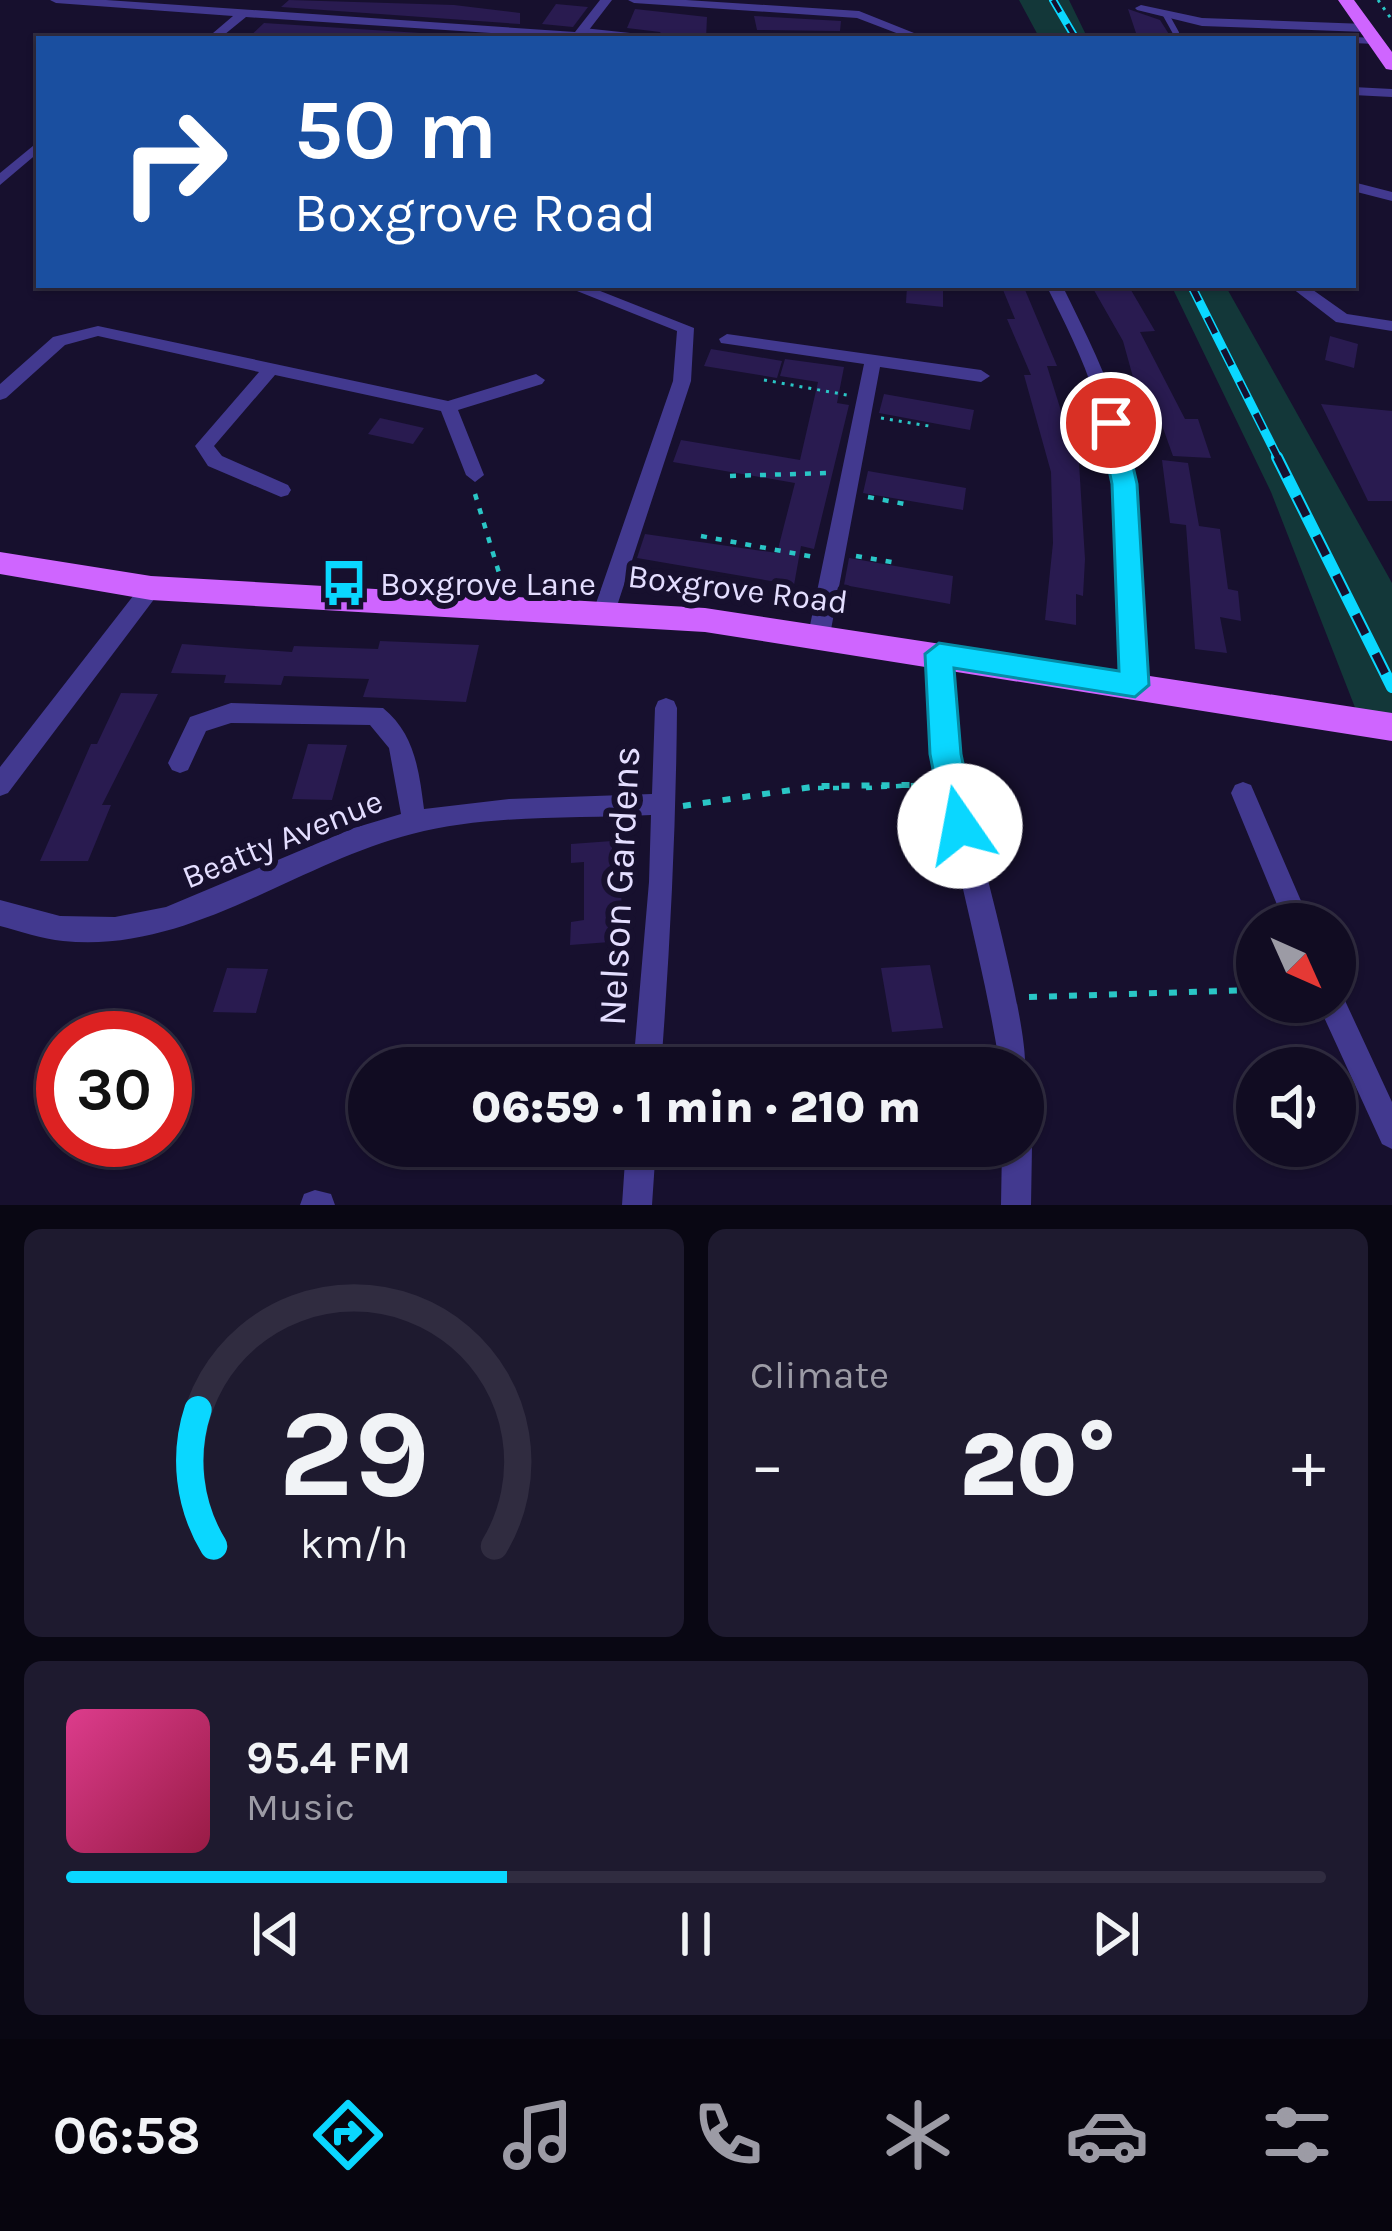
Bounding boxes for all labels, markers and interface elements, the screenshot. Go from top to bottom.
text: 50 m [294,81,497,179]
icon: right [96,84,252,240]
text: Boxgrove Road [294,181,656,245]
pin [1060,372,1162,474]
icon: arrive [1078,390,1144,456]
street label: Boxgrove Road [626,557,850,621]
bus stop icon: Boxgrove Lane [319,558,369,608]
place label: Boxgrove Lane [380,565,596,603]
street label: Nelson Gardens [589,745,649,1027]
position arrow [897,763,1023,889]
street label: Beatty Avenue [177,782,388,896]
north arrow [1236,903,1356,1023]
map controls [1236,903,1356,1167]
speed limit sign: 30 [36,1011,192,1167]
button: sound [1236,1047,1356,1167]
text: 06:59 · 1 min · 210 m [471,1081,921,1133]
text: Climate [750,1352,889,1398]
text: 29 [278,1381,430,1526]
text: 20° [960,1412,1116,1518]
text: − [750,1426,785,1504]
text: + [1291,1426,1326,1504]
text: km/h [300,1519,408,1569]
text: 95.4 FM [246,1732,411,1784]
text: Music [246,1784,355,1830]
icon: previous [243,1901,309,1967]
icon: pause [663,1901,729,1967]
icon: next [1083,1901,1149,1967]
icon: directions [306,2093,390,2177]
icon: music [496,2093,580,2177]
icon: phone [686,2093,770,2177]
icon: climate [876,2093,960,2177]
icon: car [1065,2093,1149,2177]
icon: filters [1255,2093,1339,2177]
text: 06:58 [53,2103,201,2167]

